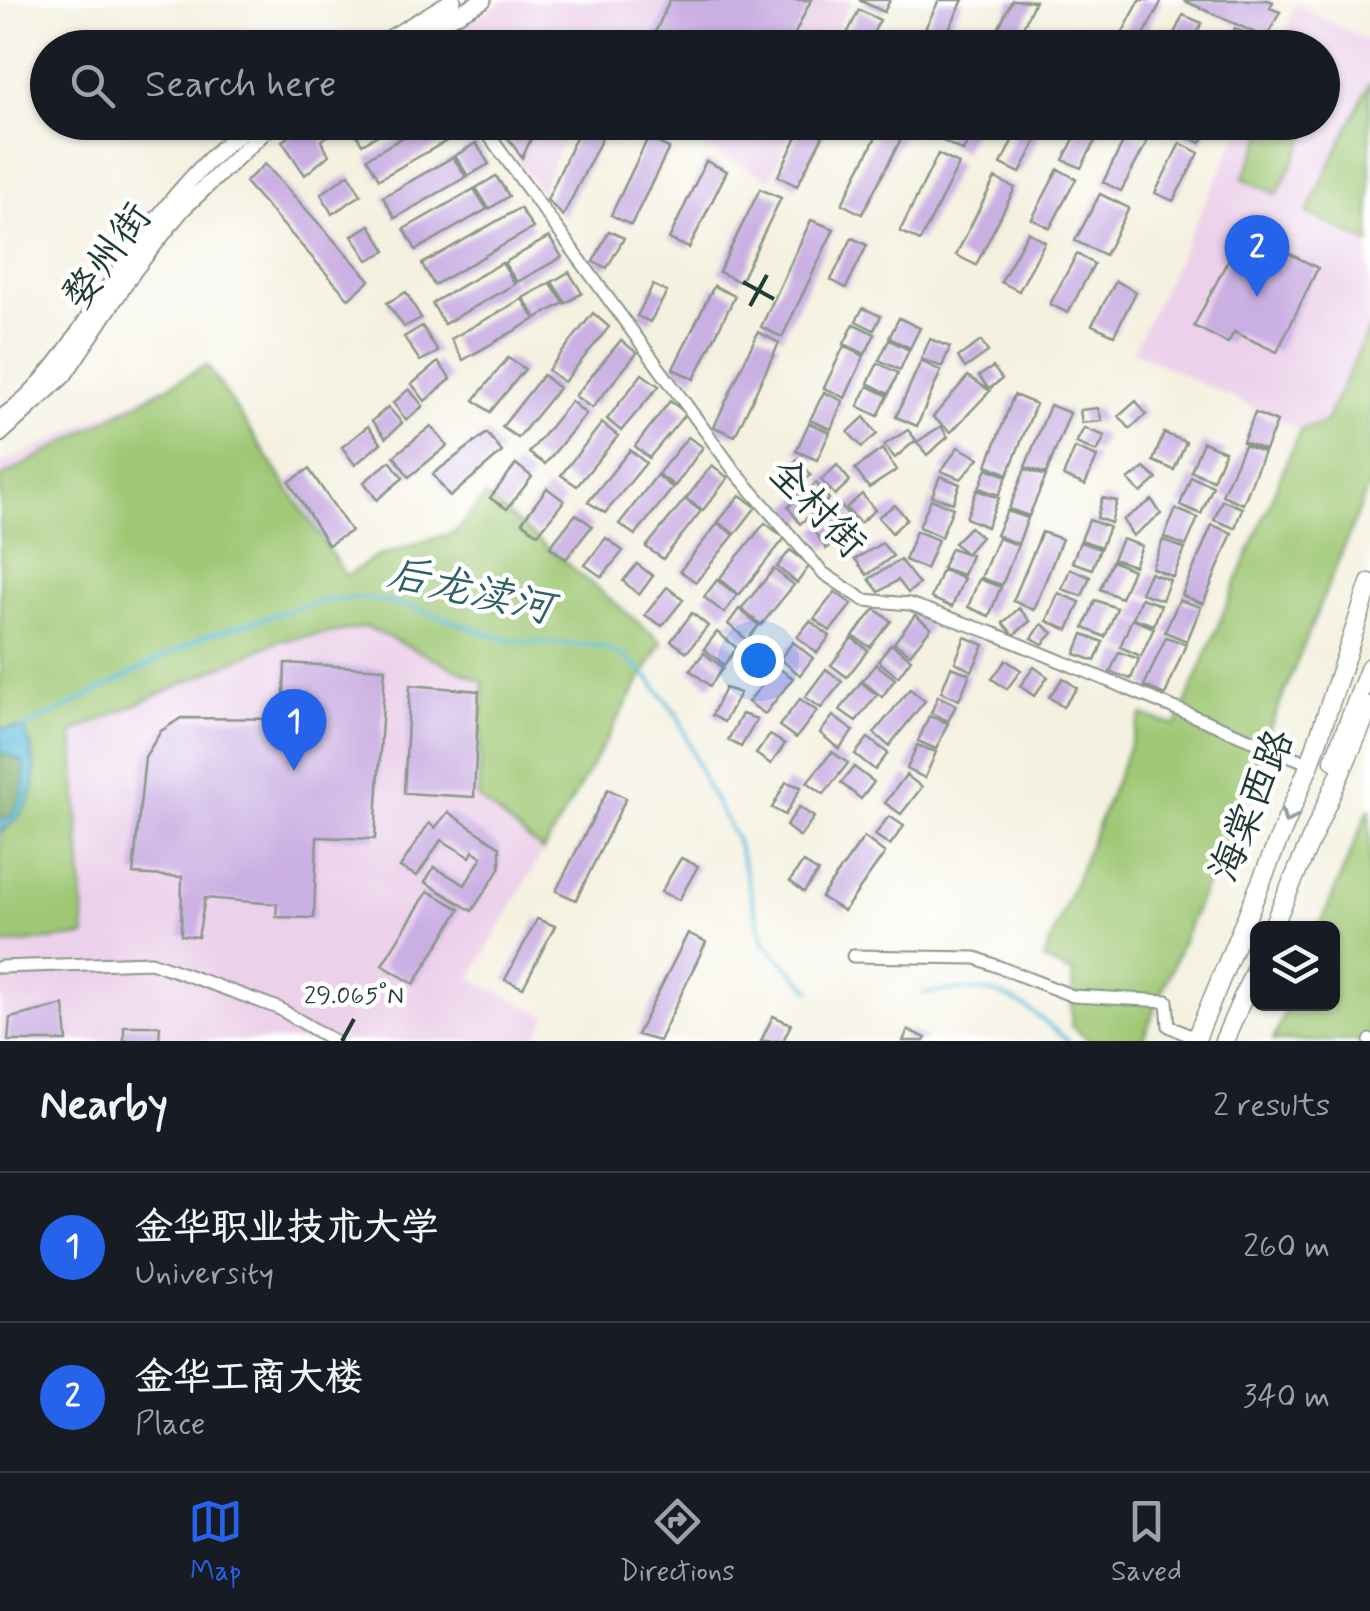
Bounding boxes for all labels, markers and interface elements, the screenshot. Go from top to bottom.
search box [30,30,1340,140]
icon: search [65,58,120,113]
text: Search here [145,61,336,110]
street label: 婺州街 [52,193,164,321]
pin: 2 [1224,214,1290,297]
street label: 全村街 [756,448,876,570]
water label: 后龙渎河 [382,546,564,639]
your location [733,635,784,686]
pin: 1 [262,688,326,771]
street label: 海棠西路 [1199,722,1307,890]
one-way arrow [1280,807,1300,825]
map controls [1250,921,1340,1011]
button: layers [1250,921,1340,1011]
text: 29.065°N [304,980,404,1013]
text: Nearby [40,1079,168,1134]
text: 2 results [1213,1085,1330,1127]
text: 金华职业技术大学 [135,1204,439,1253]
text: 1 [65,1226,80,1268]
text: 260 m [1243,1226,1330,1268]
text: University [135,1253,274,1295]
text: 金华工商大楼 [135,1354,363,1403]
text: 2 [65,1376,80,1418]
text: 340 m [1243,1376,1330,1418]
text: Place [135,1403,205,1445]
tab: Map [188,1494,243,1591]
tab: Directions [620,1494,735,1591]
tab: Saved [1111,1494,1182,1591]

